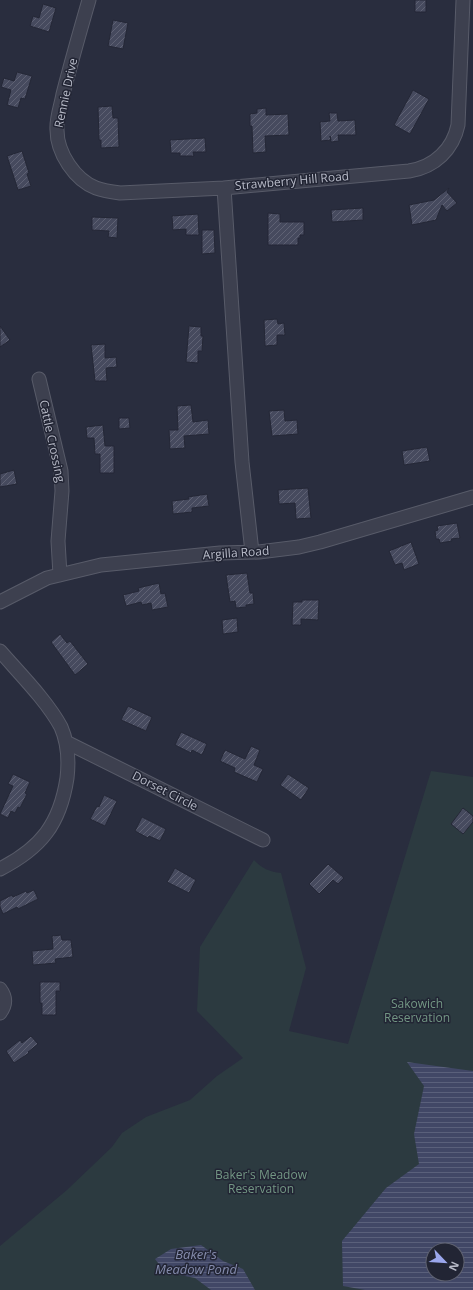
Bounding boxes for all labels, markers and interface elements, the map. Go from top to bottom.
street label: Rennie Drive [50,56,81,129]
street label: Strawberry Hill Road [234,167,350,194]
street label: Cattle Crossing [35,398,70,484]
street label: Argilla Road [202,542,270,563]
street label: Dorset Circle [129,767,201,815]
park label: Sakowich Reservation [384,995,450,1026]
park label: Baker's Meadow Reservation [215,1166,308,1197]
north arrow [425,1242,465,1282]
water label: Baker's Meadow Pond [155,1245,237,1278]
text: N [446,1259,463,1274]

